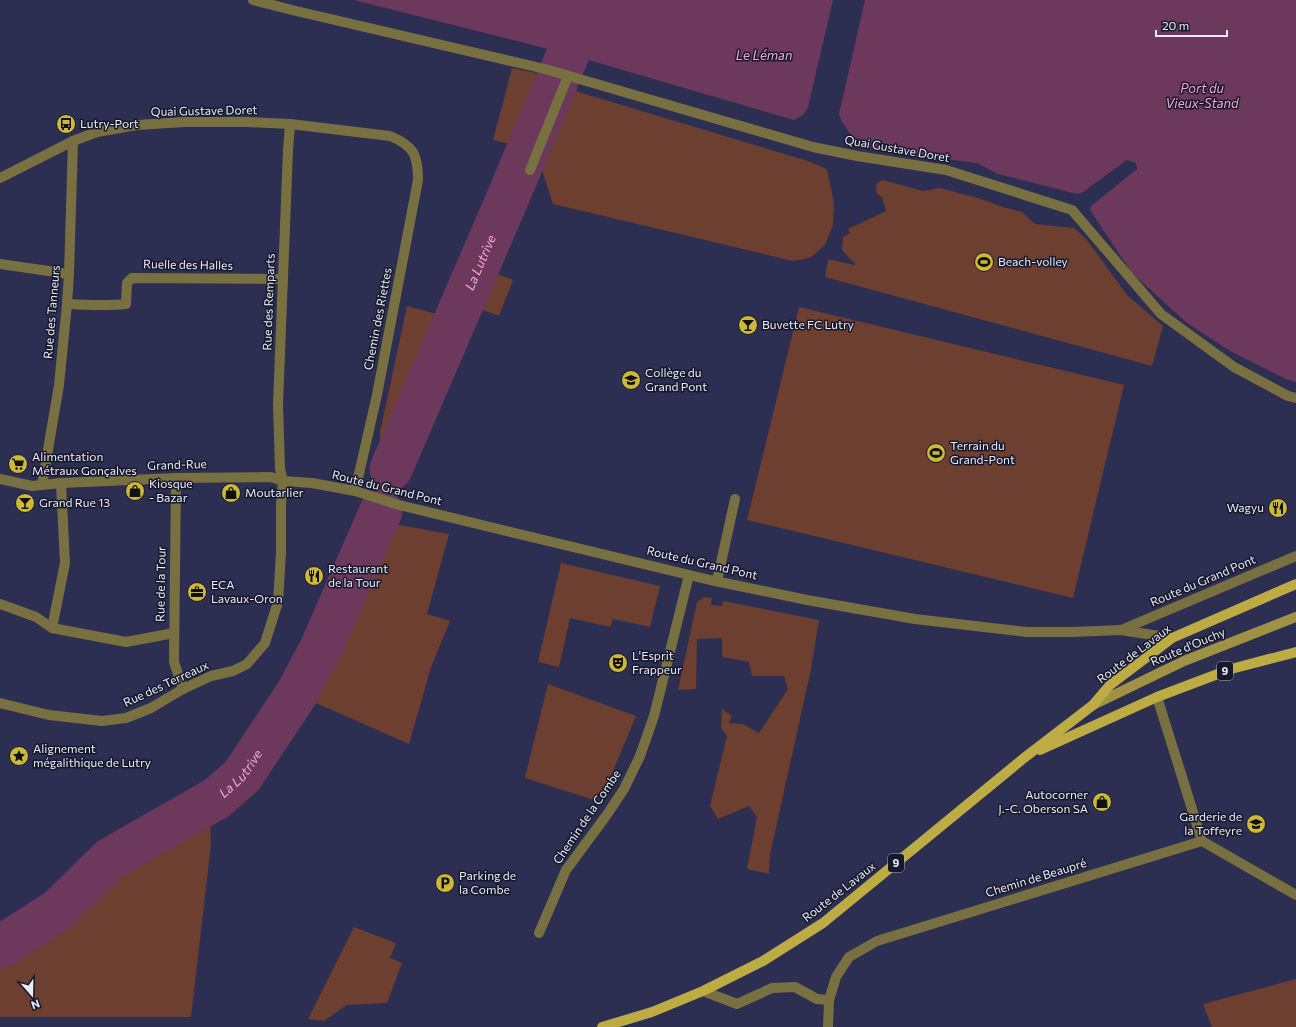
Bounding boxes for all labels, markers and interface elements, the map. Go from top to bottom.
scale bar [1156,12,1227,38]
text: 20 m [1162,18,1189,32]
water label: Le Léman [736,47,792,63]
water label: Port du Vieux-Stand [1165,80,1239,111]
street label: Quai Gustave Doret [151,102,257,118]
bus stop icon: Lutry-Port [55,113,77,135]
place label: Lutry-Port [80,116,139,130]
street label: Quai Gustave Doret [844,132,951,164]
water label: La Lutrive [461,232,499,293]
sports icon: Beach-volley [973,251,995,273]
street label: Rue des Remparts [259,253,277,351]
place label: Beach-volley [998,254,1068,268]
street label: Ruelle des Halles [143,256,233,272]
street label: Rue des Tanneurs [40,264,62,359]
street label: Chemin des Riettes [360,266,394,371]
bar icon: Buvette FC Lutry [737,314,759,336]
place label: Buvette FC Lutry [762,317,854,331]
place label: Collège du Grand Pont [645,365,707,393]
school or university icon: Collège du Grand Pont [620,369,642,391]
place label: Terrain du Grand-Pont [950,438,1015,466]
sports icon: Terrain du Grand-Pont [925,442,947,464]
place label: Alimentation Métraux Gonçalves [32,449,137,477]
supermarket icon: Alimentation Métraux Gonçalves [7,453,29,475]
street label: Grand-Rue [147,456,207,472]
street label: Route du Grand Pont [331,467,444,508]
place label: Kiosque - Bazar [149,476,193,504]
shop icon: Kiosque - Bazar [124,480,146,502]
shop icon: Moutarlier [220,482,242,504]
place label: Moutarlier [245,485,304,499]
bar icon: Grand Rue 13 [14,492,36,514]
place label: Grand Rue 13 [39,495,110,509]
restaurant icon: Wagyu [1267,497,1289,519]
place label: Wagyu [1227,500,1264,514]
street label: Route du Grand Pont [646,542,759,582]
street label: Rue de la Tour [152,546,168,622]
street label: Route du Grand Pont [1148,552,1257,609]
place label: Restaurant de la Tour [328,561,388,589]
restaurant icon: Restaurant de la Tour [303,565,325,587]
place label: ECA Lavaux-Oron [211,577,283,605]
office icon: ECA Lavaux-Oron [186,581,208,603]
street label: Route de Lavaux [1094,620,1174,686]
street label: Route d'Ouchy [1148,624,1227,668]
place label: L'Esprit Frappeur [632,648,682,676]
theatre icon: L'Esprit Frappeur [607,652,629,674]
street label: Rue des Terreaux [121,657,211,709]
road number: 9 [1217,662,1233,680]
place label: Alignement mégalithique de Lutry [33,741,151,769]
place icon: Alignement mégalithique de Lutry [8,745,30,767]
water label: La Lutrive [215,746,265,801]
street label: Chemin de la Combe [549,767,623,866]
place label: Autocorner J.-C. Oberson SA [998,787,1088,816]
shop icon: Autocorner J.-C. Oberson SA [1091,791,1113,813]
place label: Garderie de la Toffeyre [1179,809,1242,837]
school or university icon: Garderie de la Toffeyre [1245,813,1267,835]
road number: 9 [888,854,904,872]
street label: Chemin de Beaupré [984,855,1088,899]
street label: Route de Lavaux [799,858,878,924]
place label: Parking de la Combe [459,868,516,896]
parking icon: Parking de la Combe [434,872,456,894]
north arrow [12,975,52,1015]
text: N [29,997,42,1012]

